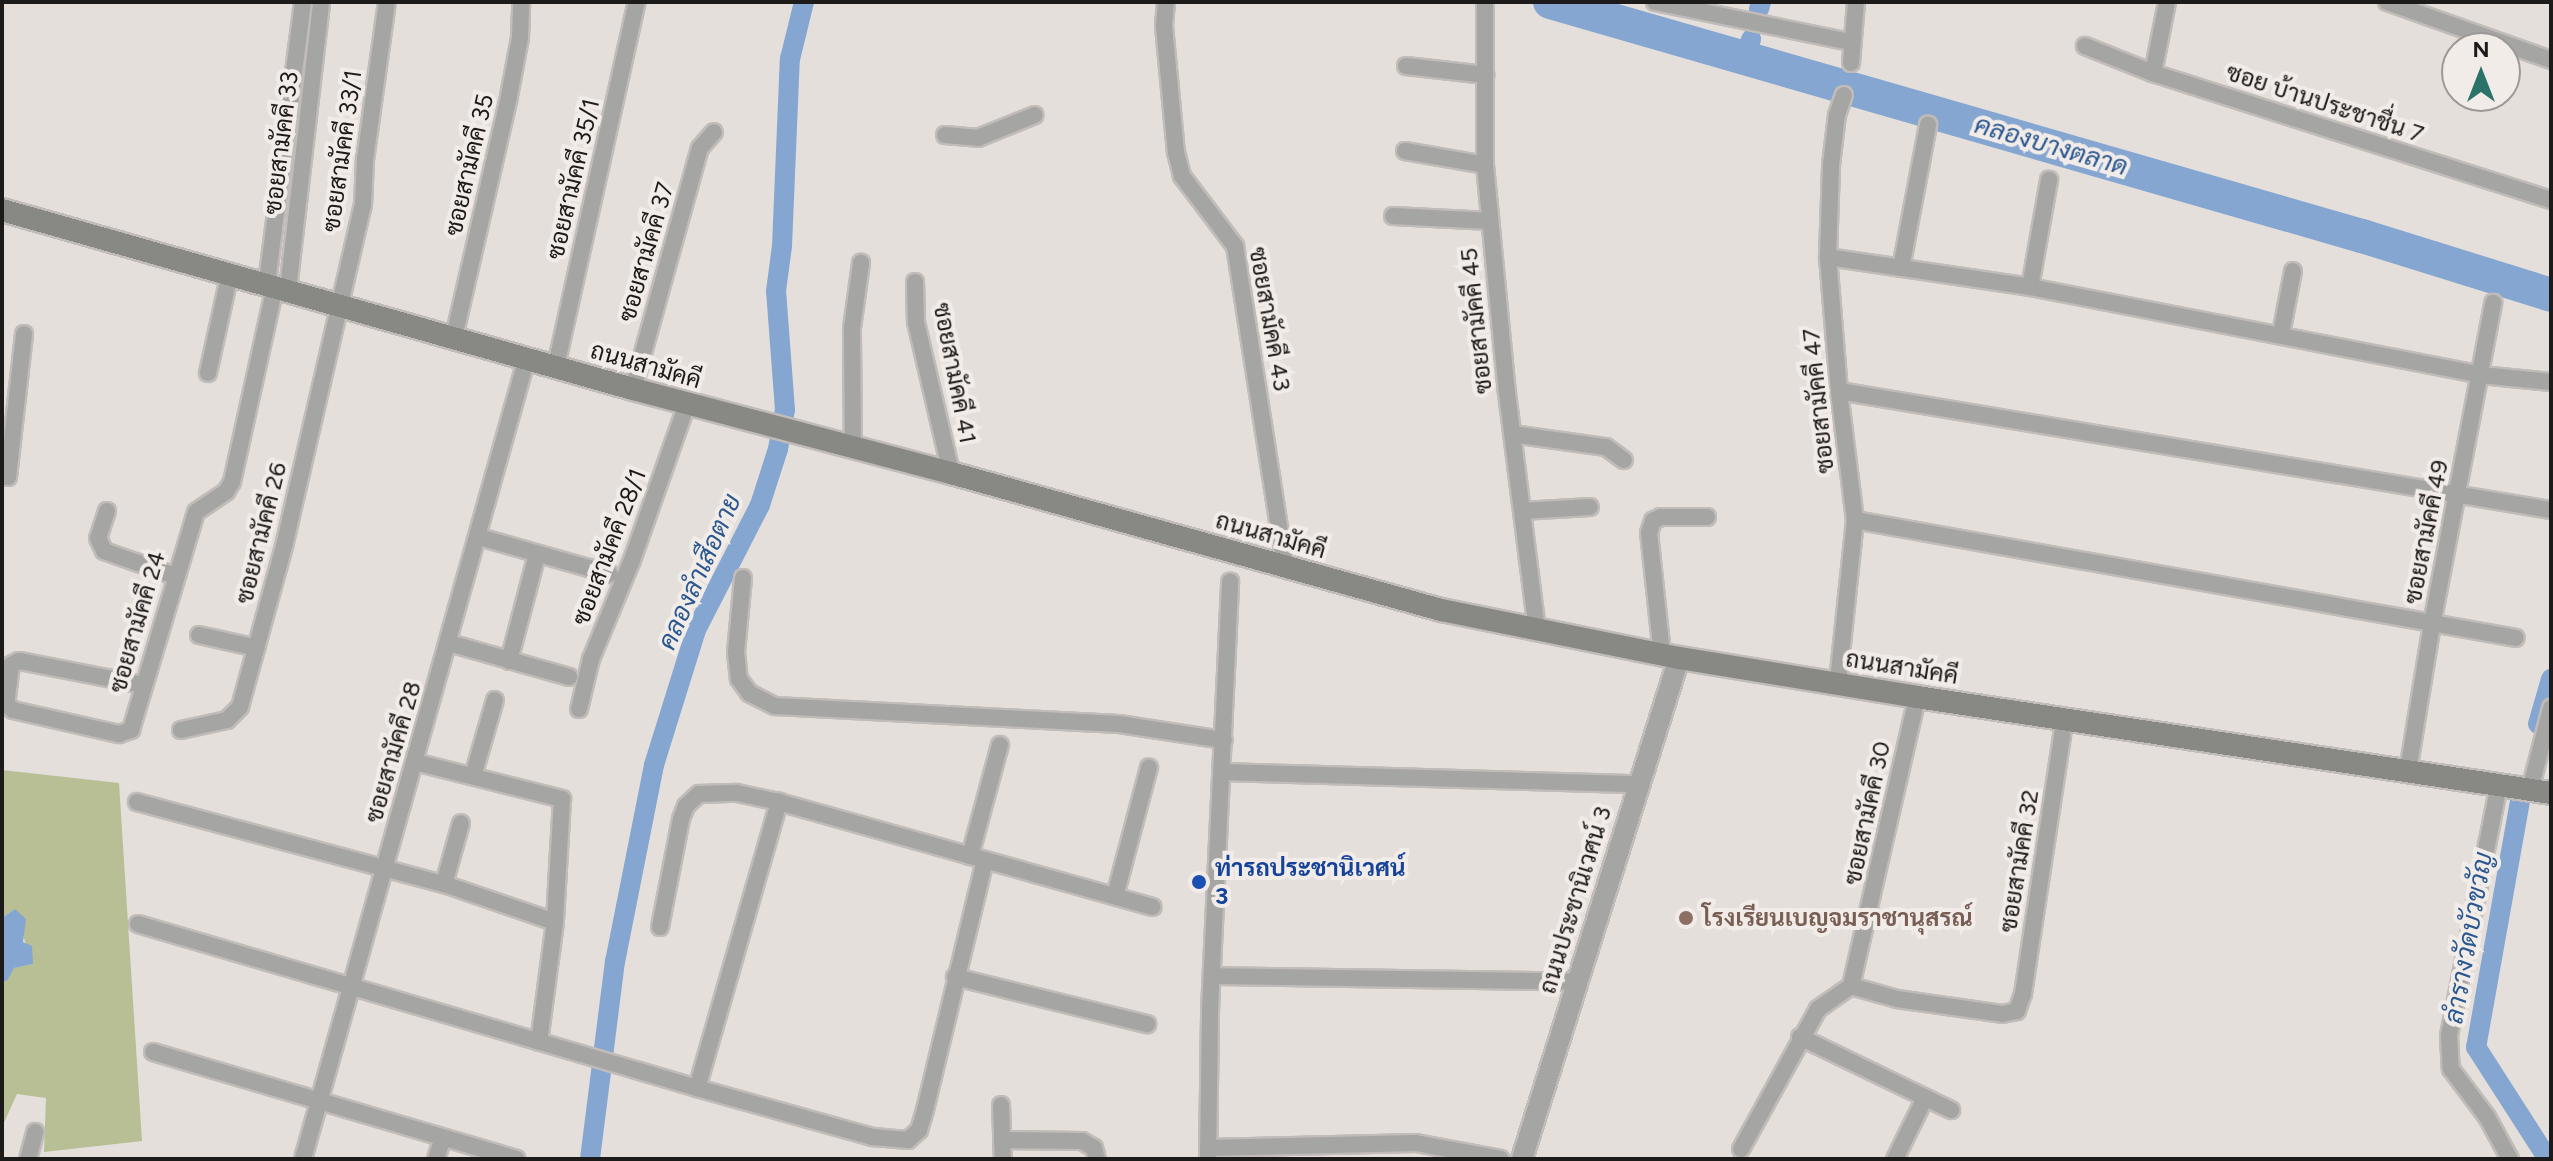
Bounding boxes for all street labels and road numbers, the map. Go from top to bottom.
street label: ซอย บ้านประชาชื่น 7 [2223,57,2427,149]
street label: ซอยสามัคคี 33/1 [316,68,368,234]
street label: ซอยสามัคคี 33 [258,70,304,216]
street label: ซอยสามัคคี 35 [439,91,499,239]
street label: ซอยสามัคคี 35/1 [541,96,605,262]
street label: ซอยสามัคคี 37 [612,179,680,325]
street label: ซอยสามัคคี 43 [1243,245,1297,393]
street label: ซอยสามัคคี 45 [1454,247,1498,395]
street label: ซอยสามัคคี 41 [927,300,983,446]
street label: ซอยสามัคคี 47 [1796,327,1840,475]
street label: ถนนสามัคคี [587,335,705,395]
street label: ซอยสามัคคี 49 [2398,457,2454,607]
street label: ซอยสามัคคี 26 [230,459,292,607]
street label: ซอยสามัคคี 28/1 [566,465,652,629]
street label: ถนนสามัคคี [1212,505,1330,565]
street label: ซอยสามัคคี 24 [103,548,171,696]
street label: ถนนสามัคคี [1844,644,1960,690]
street label: ซอยสามัคคี 28 [359,678,427,826]
street label: ซอยสามัคคี 30 [1838,738,1896,888]
street label: ซอยสามัคคี 32 [1993,788,2045,934]
street label: ถนนประชานิเวศน์ 3 [1533,803,1617,997]

